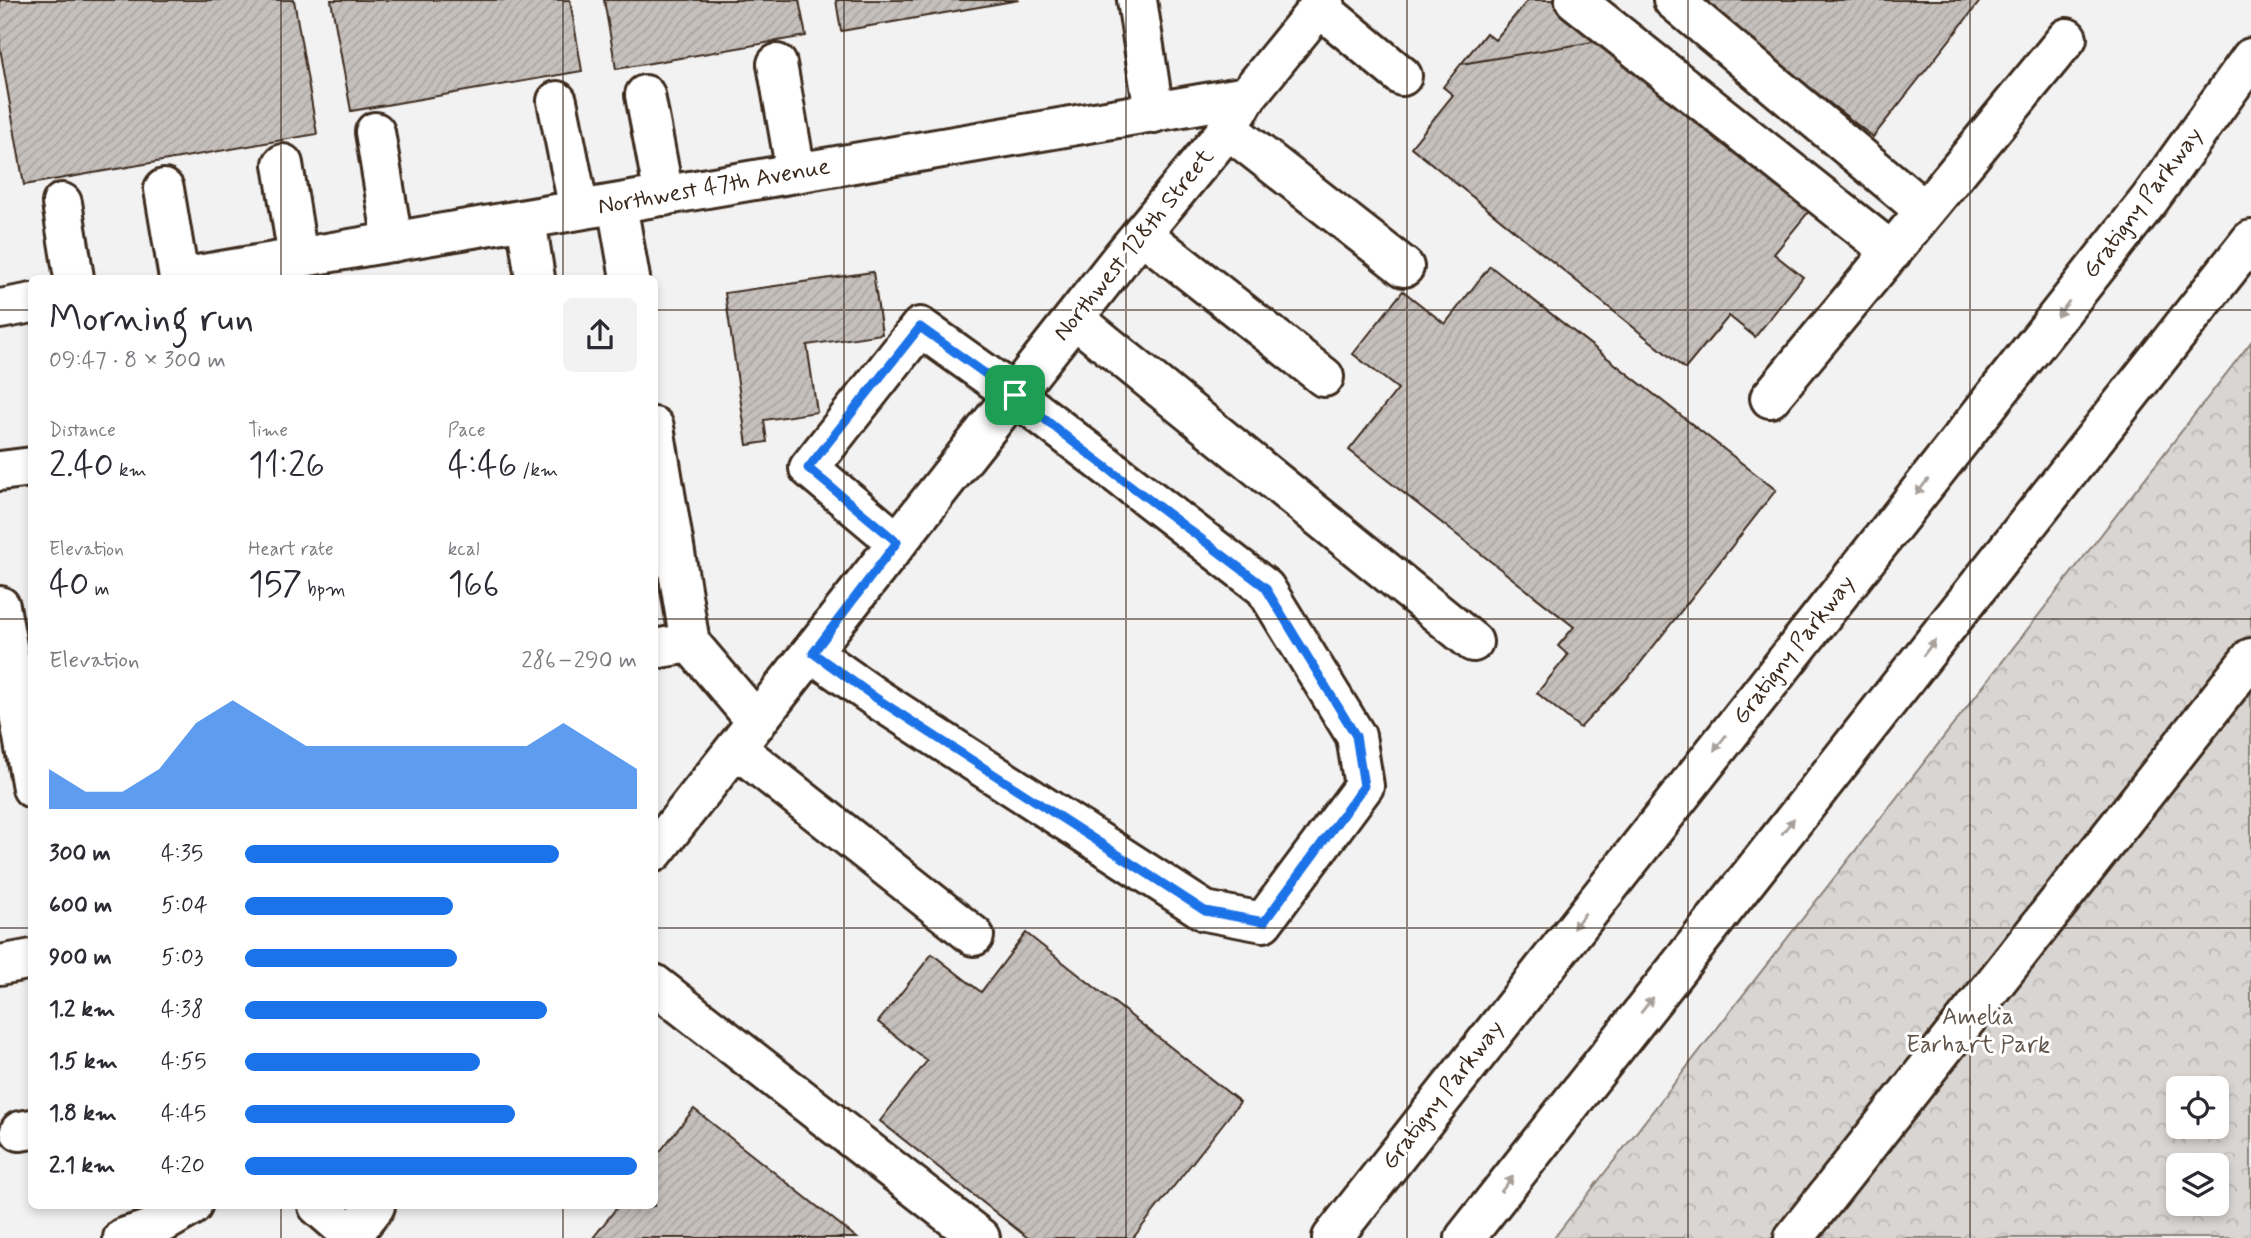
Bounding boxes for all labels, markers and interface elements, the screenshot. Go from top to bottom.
street label: Gratigny Parkway [2076,121,2210,285]
street label: Northwest 128th Street [1047,142,1221,348]
street label: Northwest 47th Avenue [596,151,833,223]
text: Morning run [49,295,254,344]
button: share [563,298,637,372]
one-way arrow [2056,300,2071,317]
text: 09:47 · 8 × 300 m [49,346,226,376]
pin [985,365,1045,425]
icon: arrive [996,376,1034,414]
text: Distance [49,418,116,443]
text: Time [248,418,288,443]
text: Pace [448,418,485,443]
text: 2.40 [49,443,114,489]
text: 11:26 [248,443,325,489]
text: 4:46 [448,443,517,489]
text: km [114,458,147,483]
text: /km [517,458,558,483]
one-way arrow [1915,479,1930,496]
text: Elevation [49,537,124,562]
text: Heart rate [248,537,334,562]
text: kcal [448,537,480,562]
text: 40 [49,562,89,608]
text: 157 [248,562,302,608]
text: 166 [448,562,499,608]
street label: Gratigny Parkway [1726,569,1862,731]
text: m [89,577,110,602]
text: bpm [302,577,346,602]
one-way arrow [1922,639,1937,657]
text: Elevation [49,646,140,676]
text: 286–290 m [521,646,637,676]
one-way arrow [1713,733,1728,751]
one-way arrow [1781,818,1796,836]
text: 300 m [49,839,111,869]
text: 4:35 [161,839,203,869]
text: 600 m [49,891,112,921]
text: 5:04 [161,891,208,921]
one-way arrow [1572,912,1587,930]
text: 900 m [49,943,112,973]
text: 5:03 [161,943,204,973]
text: 1.2 km [49,995,115,1025]
text: 4:38 [161,995,204,1025]
one-way arrow [1640,996,1654,1014]
park label: Amelia Earhart Park [1906,1002,2050,1061]
street label: Gratigny Parkway [1375,1014,1511,1176]
text: 1.5 km [49,1047,118,1077]
text: 4:55 [161,1047,207,1077]
map controls [2166,1076,2229,1216]
button: locate [2166,1076,2229,1139]
text: 1.8 km [49,1099,117,1129]
text: 4:45 [161,1099,206,1129]
text: 2.1 km [49,1151,115,1181]
text: 4:20 [161,1151,205,1181]
button: layers [2166,1153,2229,1216]
one-way arrow [1500,1175,1514,1193]

